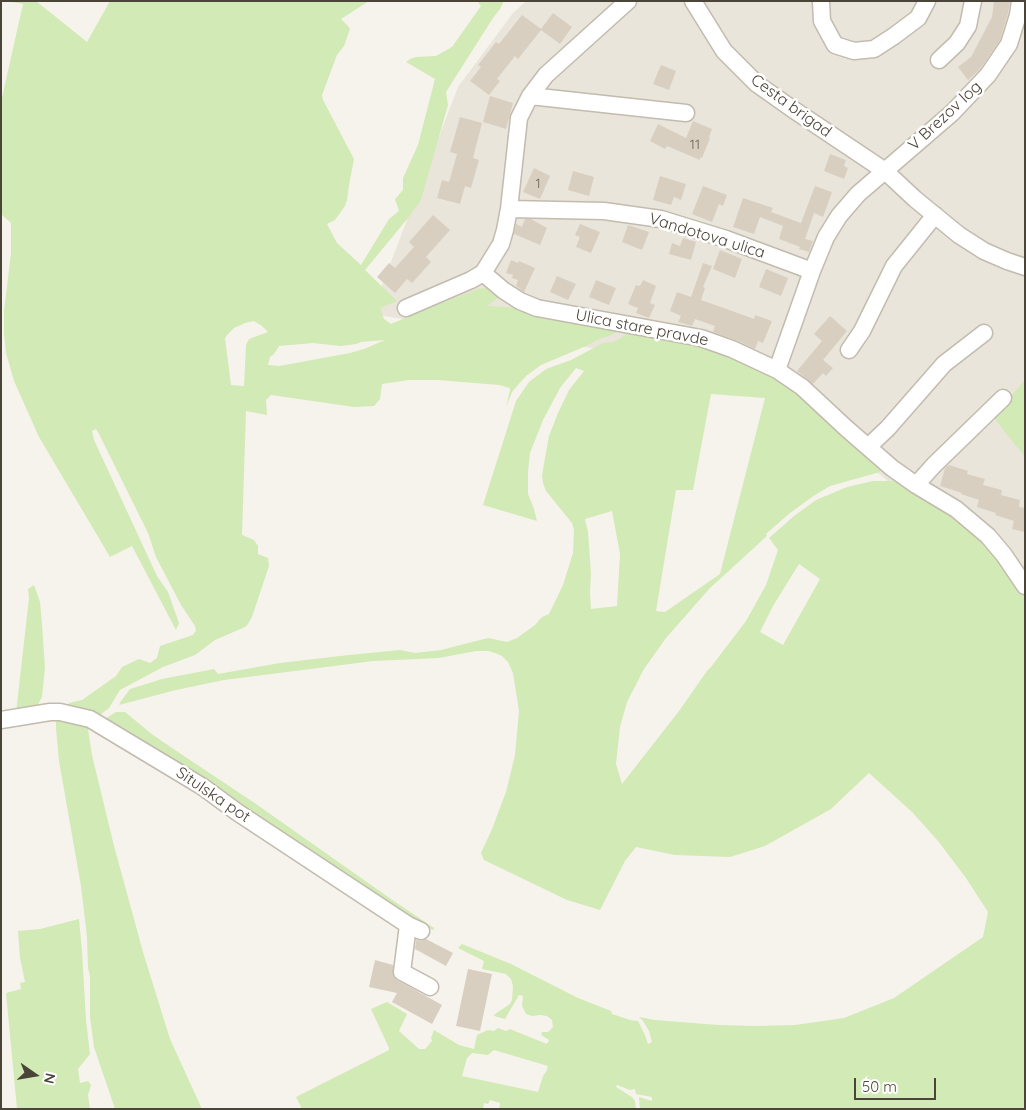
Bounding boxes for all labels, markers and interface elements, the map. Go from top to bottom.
street label: Cesta brigad [747,70,835,142]
street label: V Brezov log [904,77,986,155]
house number: 11 [690,137,700,153]
house number: 1 [535,176,541,192]
street label: Vandotova ulica [647,209,767,263]
street label: Ulica stare pravde [574,306,710,350]
street label: Situlska pot [172,763,254,827]
north arrow [10,1050,60,1100]
scale bar [856,1068,938,1100]
text: N [40,1071,60,1085]
text: 50 m [862,1077,897,1096]

